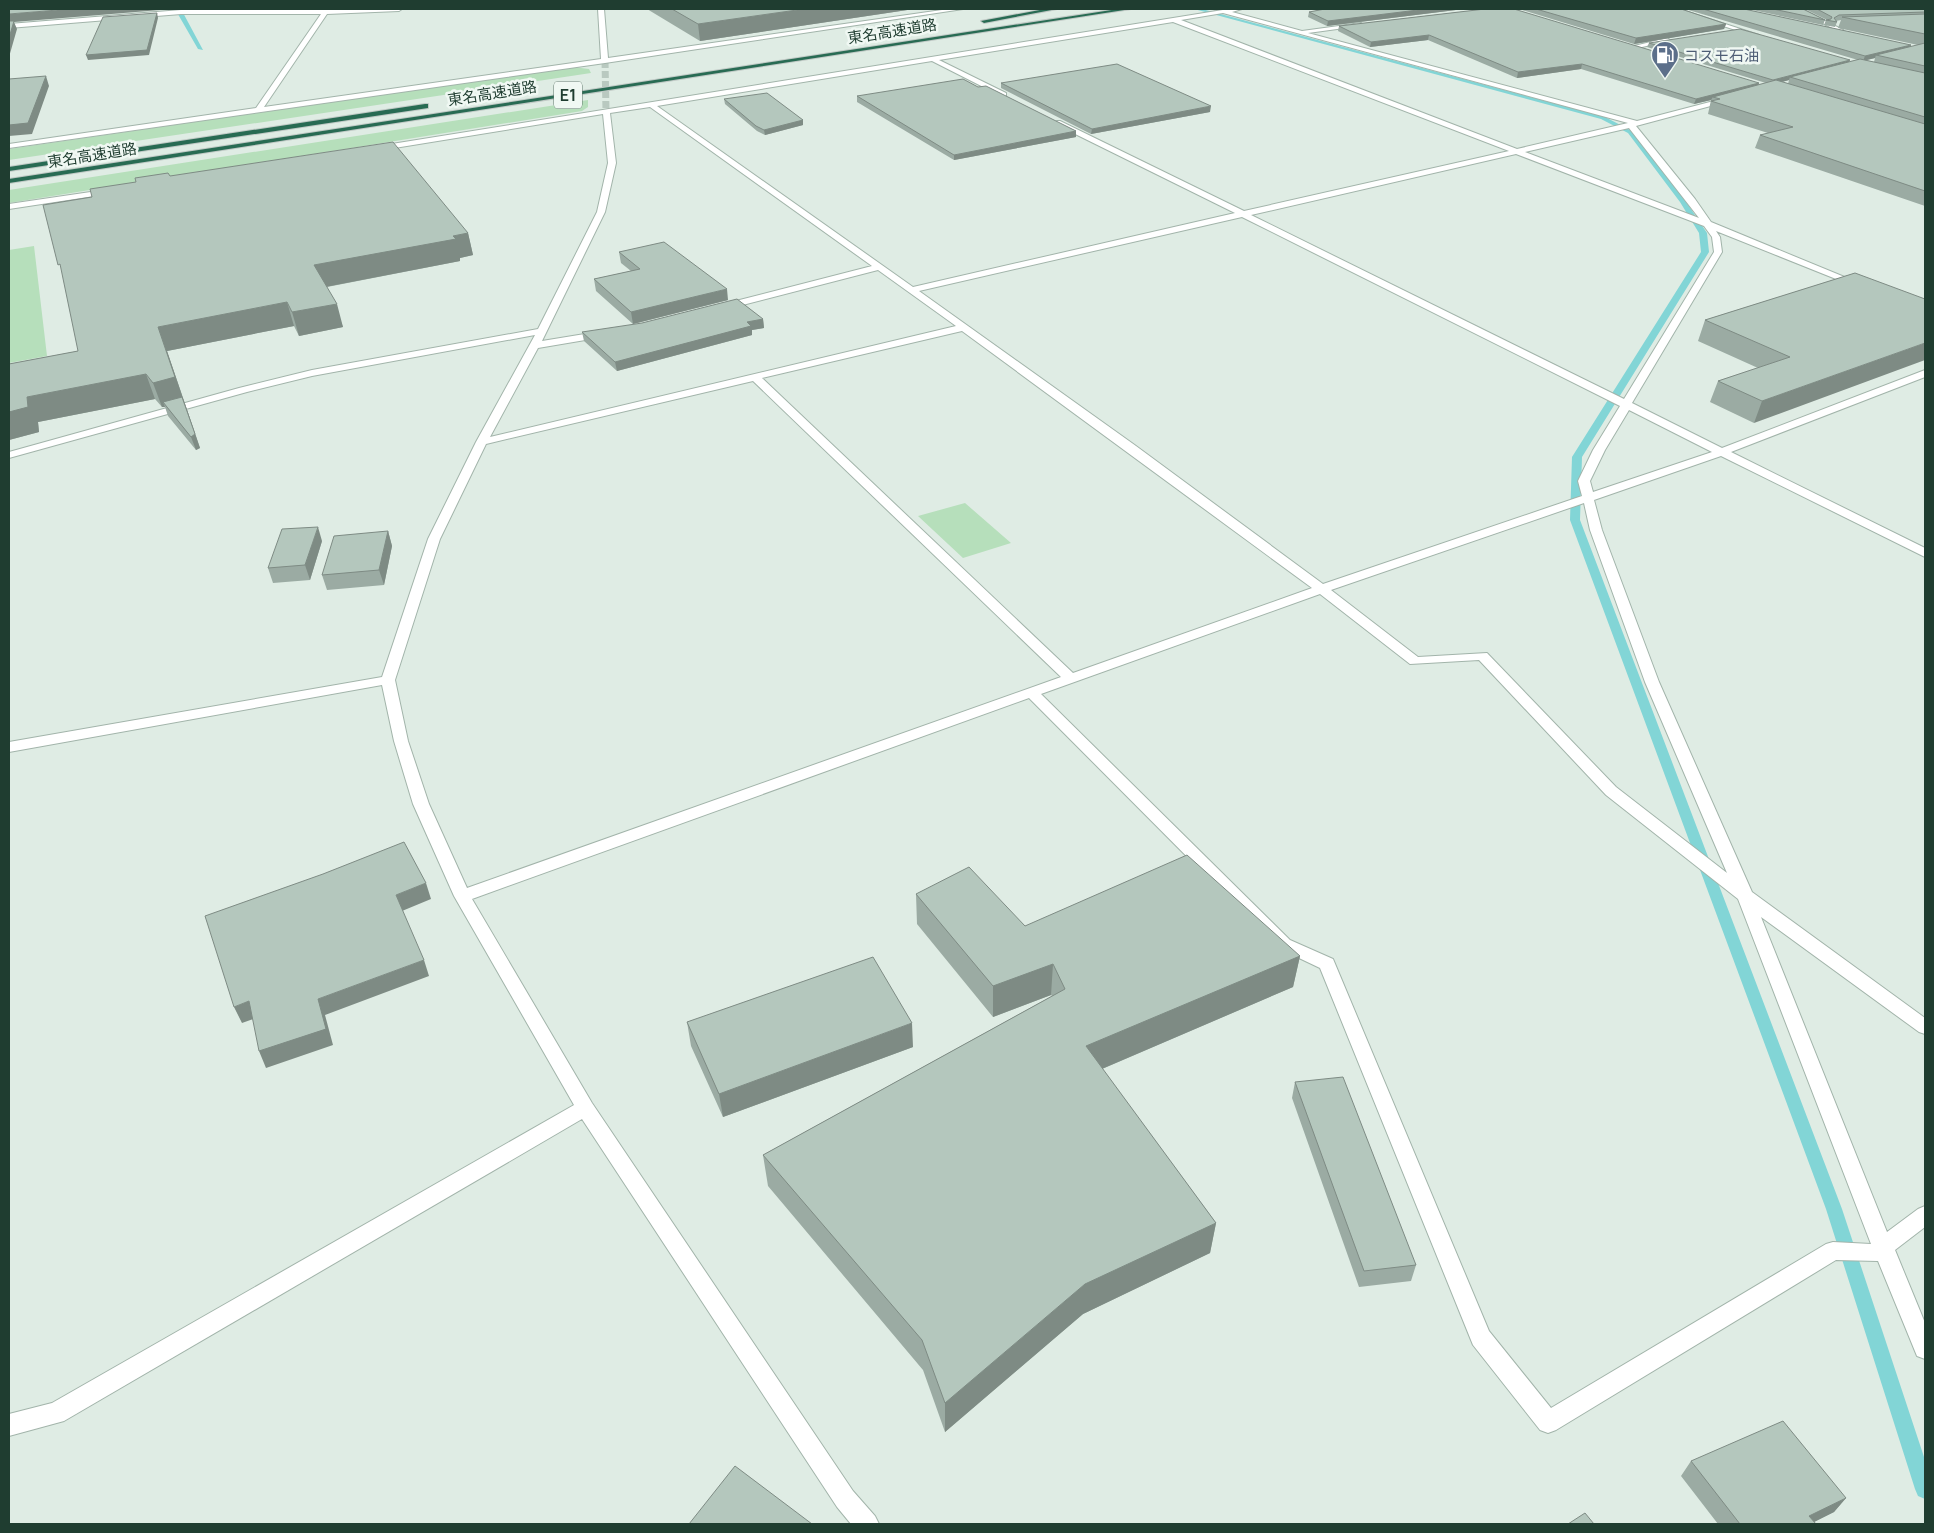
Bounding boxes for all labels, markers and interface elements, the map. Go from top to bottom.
street label: 東名高速道路 [846,14,938,48]
fuel station icon: コスモ石油 [1650,40,1680,79]
place label: コスモ石油 [1684,45,1759,66]
street label: 東名高速道路 [446,76,538,110]
road number: E1 [554,82,582,108]
street label: 東名高速道路 [46,138,138,172]

